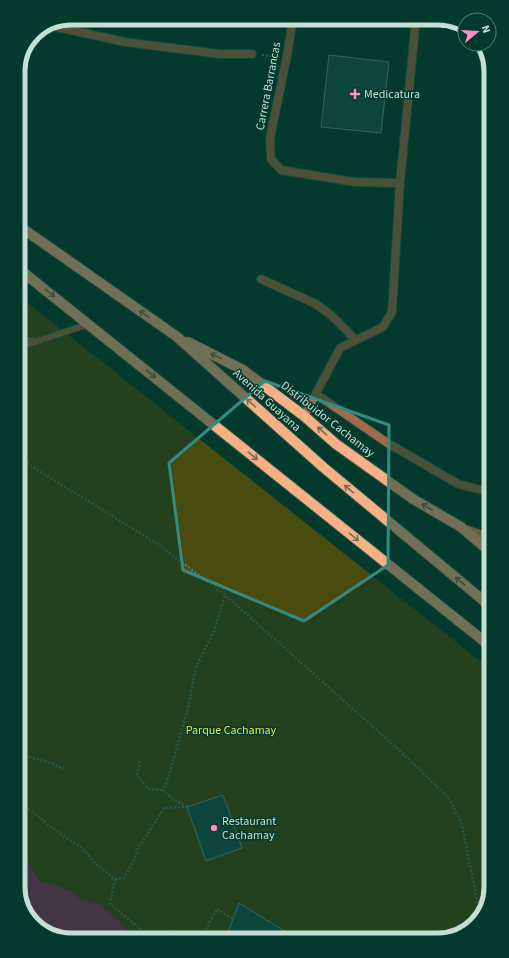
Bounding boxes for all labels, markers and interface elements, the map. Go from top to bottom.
north arrow [457,12,497,52]
text: N [478,23,494,35]
street label: Carrera Barrancas [252,41,285,132]
place label: Medicatura [364,86,420,103]
marker: Medicatura [349,88,361,100]
one-way arrow [44,289,55,298]
one-way arrow [138,310,149,318]
one-way arrow [210,352,222,360]
street label: Avenida Guayana [229,365,305,436]
one-way arrow [146,370,157,379]
street label: Distribuidor Cachamay [277,377,378,462]
one-way arrow [246,399,256,408]
one-way arrow [317,427,327,436]
one-way arrow [247,451,258,460]
one-way arrow [343,484,354,493]
one-way arrow [421,503,433,511]
one-way arrow [349,533,359,542]
one-way arrow [454,576,465,585]
park label: Parque Cachamay [186,722,277,739]
place label: Restaurant Cachamay [222,813,276,844]
marker: Restaurant Cachamay [209,823,219,833]

